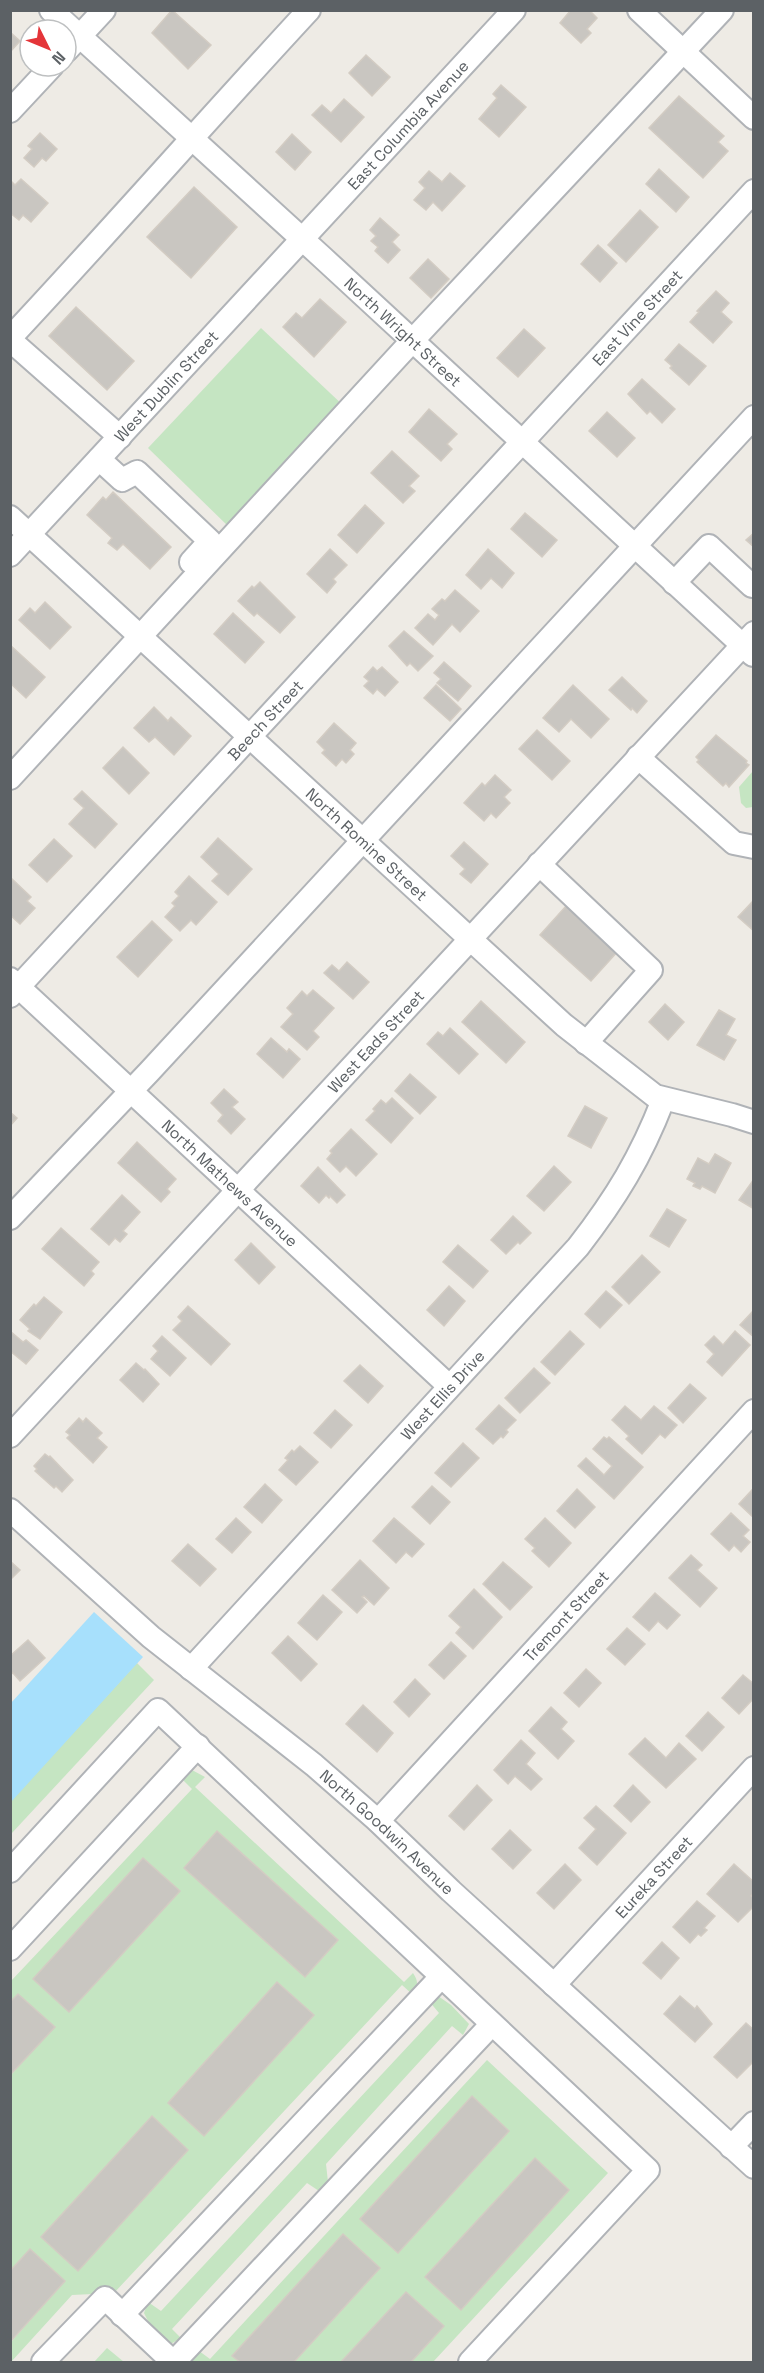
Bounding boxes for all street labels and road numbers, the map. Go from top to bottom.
street label: East Columbia Avenue [343,55,473,194]
street label: East Vine Street [587,265,687,370]
street label: North Wright Street [340,273,466,391]
street label: West Dublin Street [109,326,223,446]
street label: Beech Street [223,675,308,764]
street label: North Romine Street [301,783,432,905]
street label: West Eads Street [323,985,428,1097]
street label: North Mathews Avenue [157,1115,303,1251]
street label: West Ellis Drive [396,1345,489,1444]
street label: Tremont Street [519,1566,613,1666]
street label: North Goodwin Avenue [316,1764,459,1899]
street label: Eureka Street [610,1831,697,1923]

